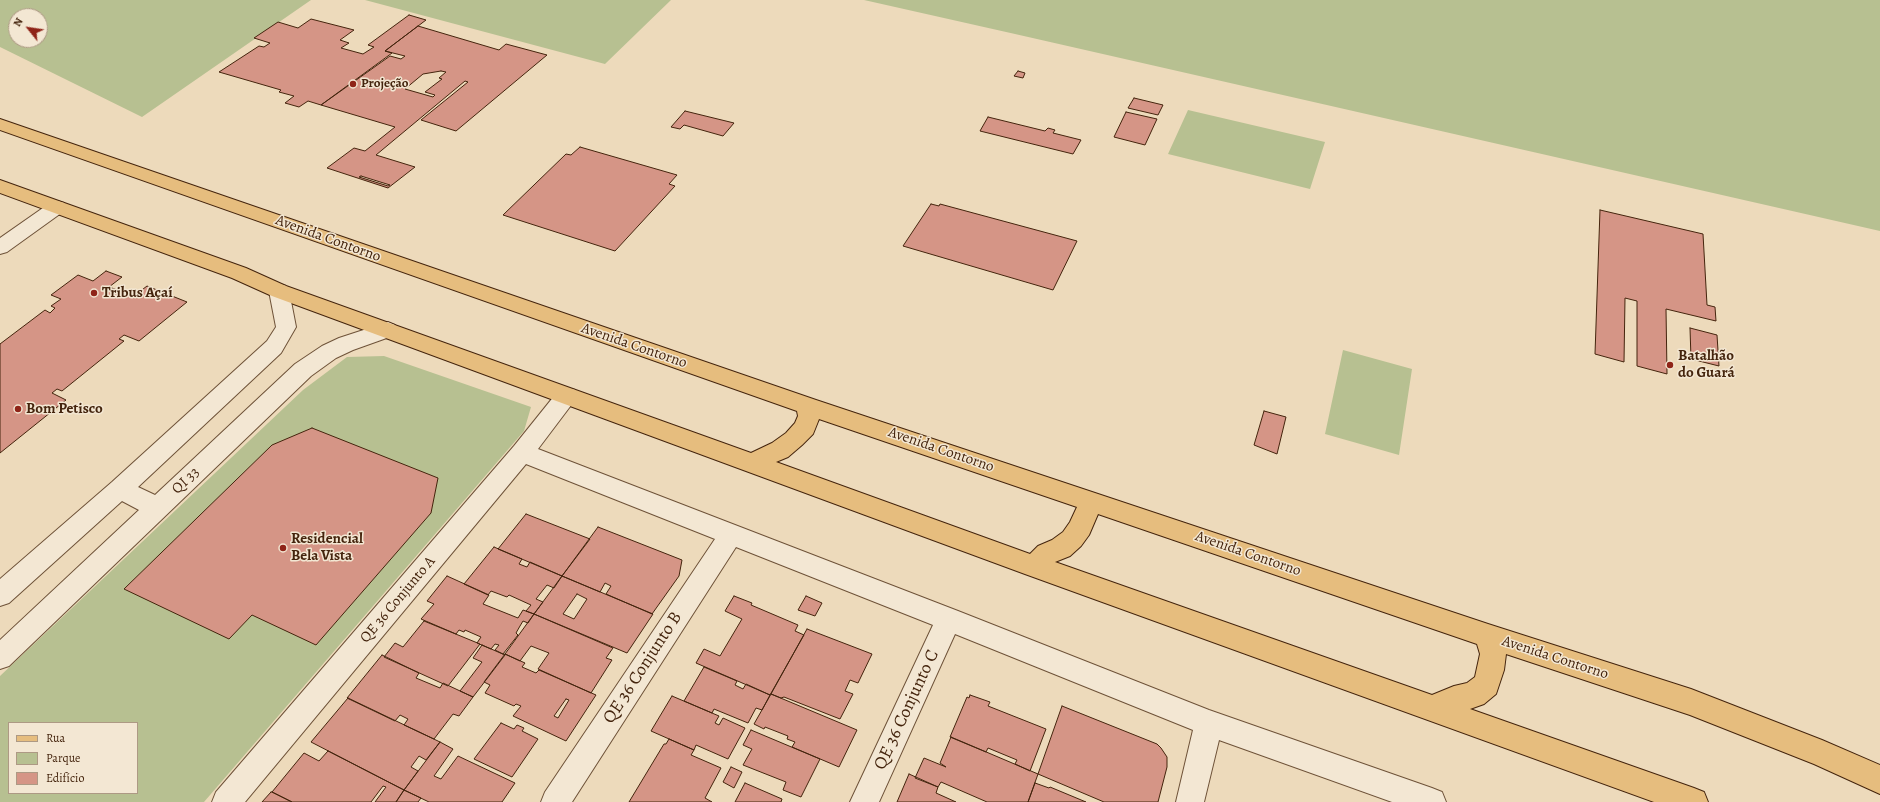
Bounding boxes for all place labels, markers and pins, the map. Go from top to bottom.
place label: Projeção [361,76,408,92]
marker: Projeção [348,79,358,89]
place label: Tribus Açaí [102,284,173,302]
marker: Tribus Açaí [89,288,99,298]
place label: Batalhão do Guará [1678,347,1735,382]
marker: Batalhão do Guará [1665,360,1675,370]
place label: Bom Petisco [26,400,103,418]
marker: Bom Petisco [13,404,23,414]
place label: Residencial Bela Vista [291,530,363,565]
marker: Residencial Bela Vista [278,543,288,553]

